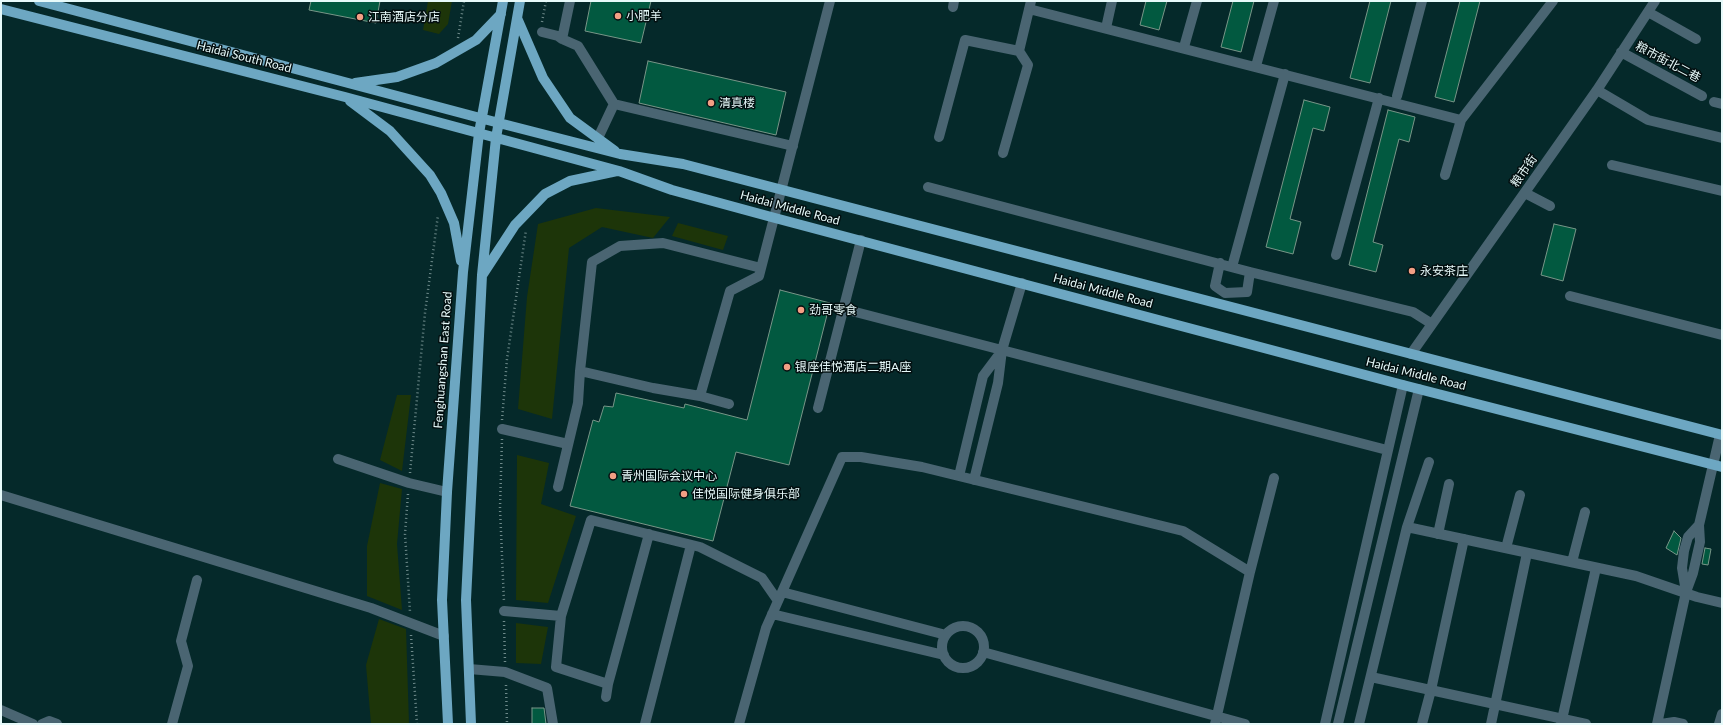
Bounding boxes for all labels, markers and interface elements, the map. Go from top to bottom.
place label: 小肥羊 [626,9,662,23]
place label: 江南酒店分店 [368,10,440,24]
marker: 小肥羊 [613,11,623,21]
marker: 江南酒店分店 [355,12,365,22]
street label: Haidai South Road [195,38,293,76]
street label: 粮市街北二巷 [1633,39,1703,85]
place label: 清真楼 [719,96,755,110]
marker: 清真楼 [706,98,716,108]
street label: 粮市街 [1508,152,1540,190]
street label: Haidai Middle Road [739,188,841,228]
place label: 永安茶庄 [1420,264,1468,278]
marker: 永安茶庄 [1407,266,1417,276]
street label: Haidai Middle Road [1052,271,1154,311]
street label: Fenghuangshan East Road [431,291,455,429]
place label: 劲哥零食 [809,303,857,317]
marker: 劲哥零食 [796,305,806,315]
street label: Haidai Middle Road [1364,355,1468,393]
place label: 银座佳悦酒店二期A座 [795,360,911,374]
marker: 银座佳悦酒店二期A座 [782,362,792,372]
place label: 青州国际会议中心 [621,469,717,483]
marker: 青州国际会议中心 [608,471,618,481]
place label: 佳悦国际健身俱乐部 [692,487,800,501]
marker: 佳悦国际健身俱乐部 [679,489,689,499]

